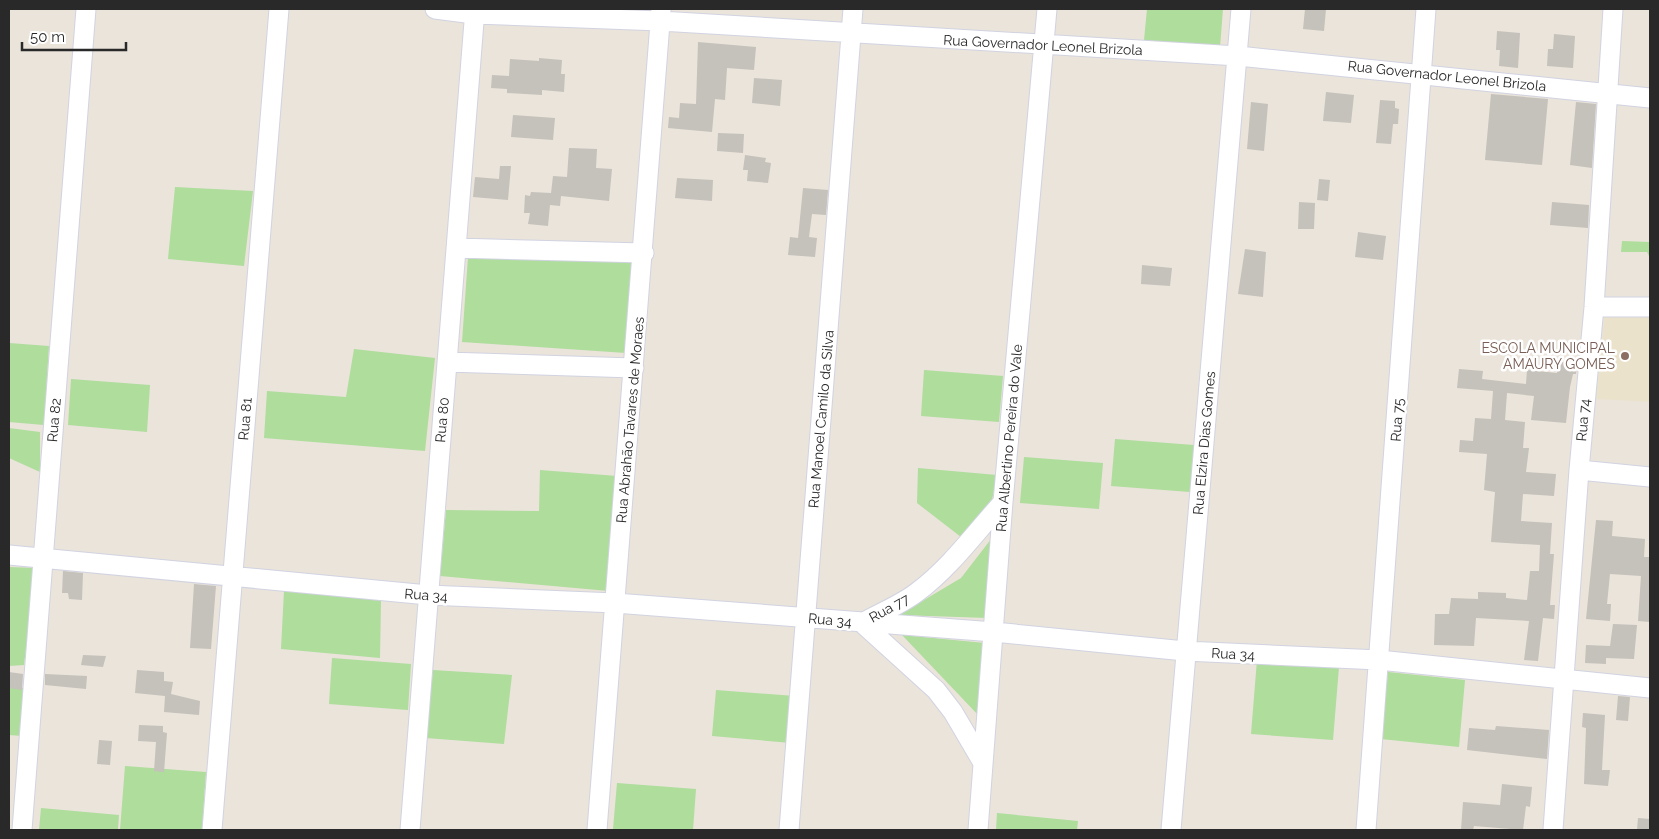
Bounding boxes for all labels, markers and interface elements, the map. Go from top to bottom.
scale bar [22,20,126,52]
text: 50 m [30,28,65,46]
street label: Rua Governador Leonel Brizola [943,32,1143,58]
street label: Rua Governador Leonel Brizola [1347,58,1547,94]
street label: Rua Abrahão Tavares de Moraes [613,316,647,524]
street label: Rua Manoel Camilo da Silva [805,329,837,509]
place label: ESCOLA MUNICIPAL AMAURY GOMES [1481,340,1615,372]
street label: Rua Albertino Pereira do Vale [993,343,1025,533]
marker: ESCOLA MUNICIPAL AMAURY GOMES [1619,350,1631,362]
street label: Rua Elzira Dias Gomes [1190,370,1218,515]
street label: Rua 82 [44,397,64,443]
street label: Rua 81 [235,397,255,441]
street label: Rua 80 [432,397,452,443]
street label: Rua 75 [1388,397,1407,442]
street label: Rua 74 [1573,398,1593,442]
street label: Rua 34 [404,585,449,605]
street label: Rua 77 [866,590,912,626]
street label: Rua 34 [808,610,853,630]
street label: Rua 34 [1211,645,1256,663]

